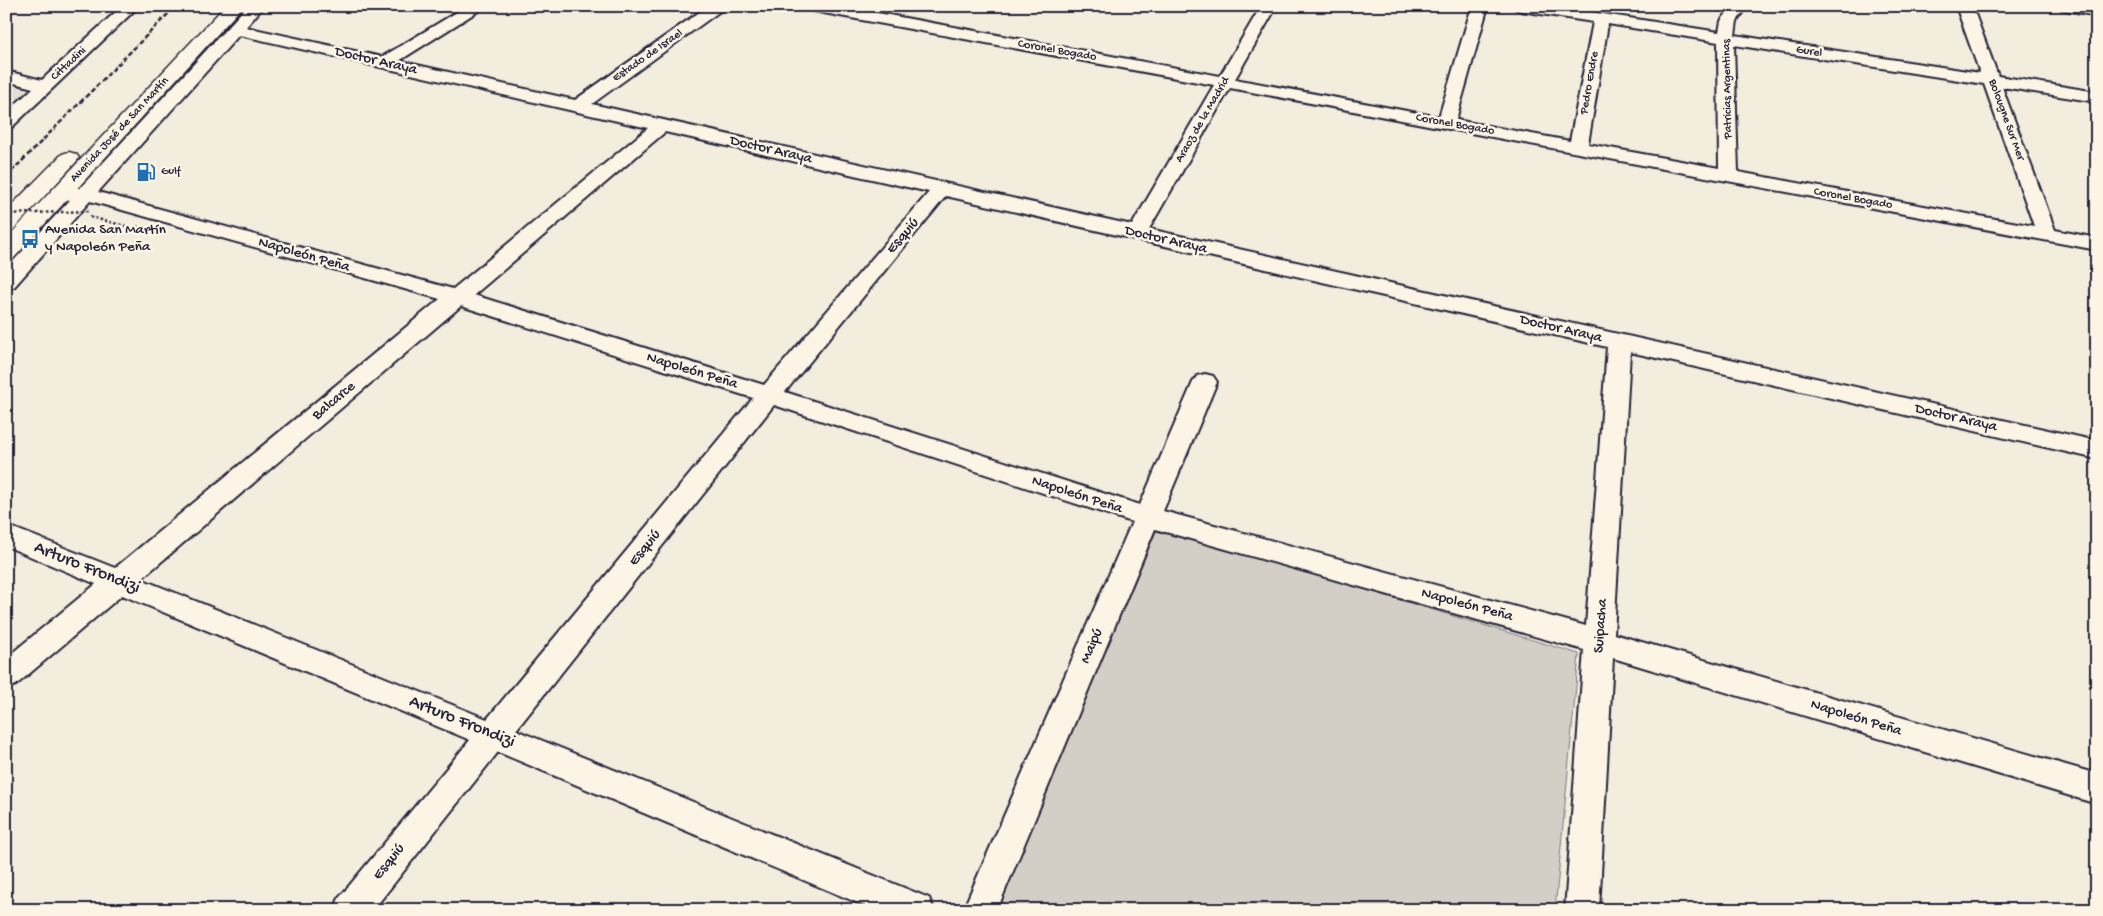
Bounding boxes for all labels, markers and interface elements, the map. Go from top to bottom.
street label: Estado de Israel [610,26,686,85]
street label: Coronel Bogado [1017,37,1097,65]
street label: Patricias Argentinas [1720,38,1736,140]
street label: Doctor Araya [332,43,419,79]
street label: Gurel [1795,43,1823,61]
street label: Cittadini [48,44,90,84]
street label: Pedro Endre [1577,50,1603,117]
street label: Avenida José de San Martín [68,74,173,186]
street label: Araoz de la Madrid [1173,74,1234,165]
street label: Bolougne Sur Mer [1984,77,2028,164]
street label: Coronel Bogado [1415,111,1495,139]
street label: Doctor Araya [727,132,814,168]
fuel station icon: Gulf [135,161,157,183]
place label: Gulf [161,165,182,179]
street label: Coronel Bogado [1813,185,1893,213]
street label: Esquiú [883,214,923,258]
place label: Avenida San Martín y Napoleón Peña [45,221,166,256]
street label: Doctor Araya [1122,222,1209,258]
bus stop icon: Avenida San Martín y Napoleón Peña [19,228,41,250]
street label: Napoleón Peña [256,233,352,277]
street label: Doctor Araya [1517,311,1604,347]
street label: Napoleón Peña [644,349,740,394]
street label: Balcarce [308,378,359,425]
street label: Doctor Araya [1912,400,1999,436]
street label: Napoleón Peña [1029,472,1125,518]
street label: Esquiú [625,526,665,570]
street label: Arturo Frondizi [31,537,143,599]
street label: Napoleón Peña [1419,584,1516,626]
street label: Suipacha [1590,598,1612,654]
street label: Maipú [1077,626,1107,666]
street label: Arturo Frondizi [406,691,518,753]
street label: Napoleón Peña [1808,696,1904,741]
street label: Esquiú [369,840,409,884]

